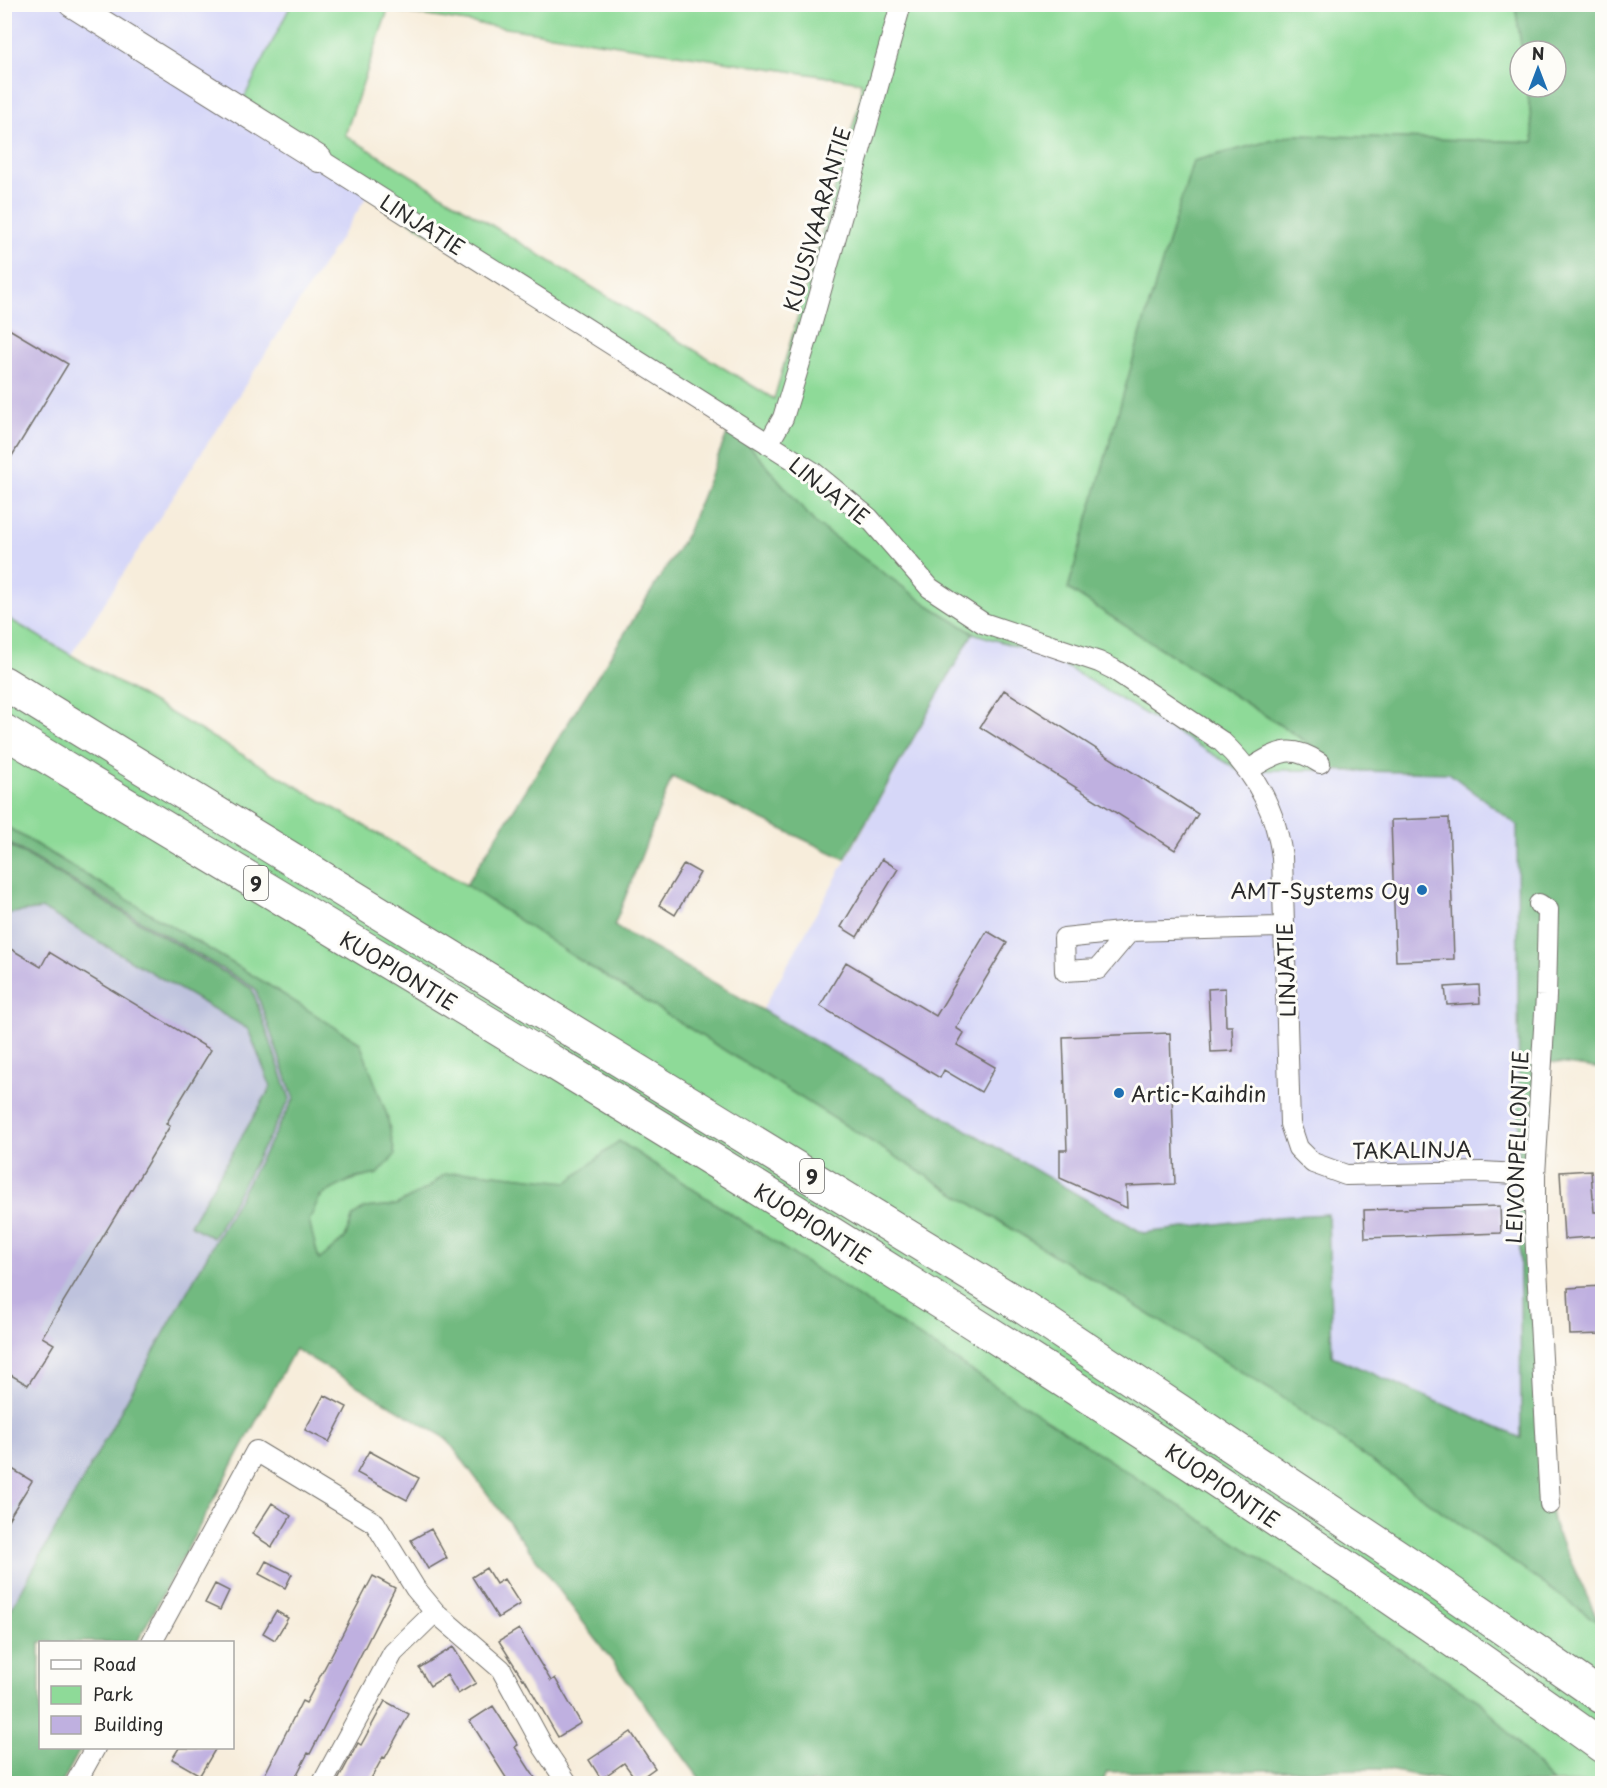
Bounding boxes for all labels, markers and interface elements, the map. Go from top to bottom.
north arrow [1508,39,1568,99]
text: N [1532,41,1544,65]
street label: KUUSIVAARANTIE [774,123,858,315]
street label: LINJATIE [374,185,472,263]
street label: LINJATIE [783,448,877,532]
road number: 9 [244,866,268,900]
place label: AMT-Systems Oy [1231,874,1410,906]
marker: AMT-Systems Oy [1415,883,1429,897]
street label: KUOPIONTIE [334,922,464,1018]
street label: LINJATIE [1267,922,1303,1018]
street label: LEIVONPELLONTIE [1497,1050,1535,1244]
place label: Artic-Kaihdin [1131,1077,1266,1109]
marker: Artic-Kaihdin [1112,1086,1126,1100]
street label: TAKALINJA [1352,1132,1472,1166]
road number: 9 [800,1159,824,1193]
street label: KUOPIONTIE [749,1175,877,1271]
street label: KUOPIONTIE [1159,1435,1287,1535]
legend [39,1641,234,1749]
text: Road [93,1650,137,1677]
text: Park [93,1680,133,1707]
text: Building [93,1710,163,1737]

